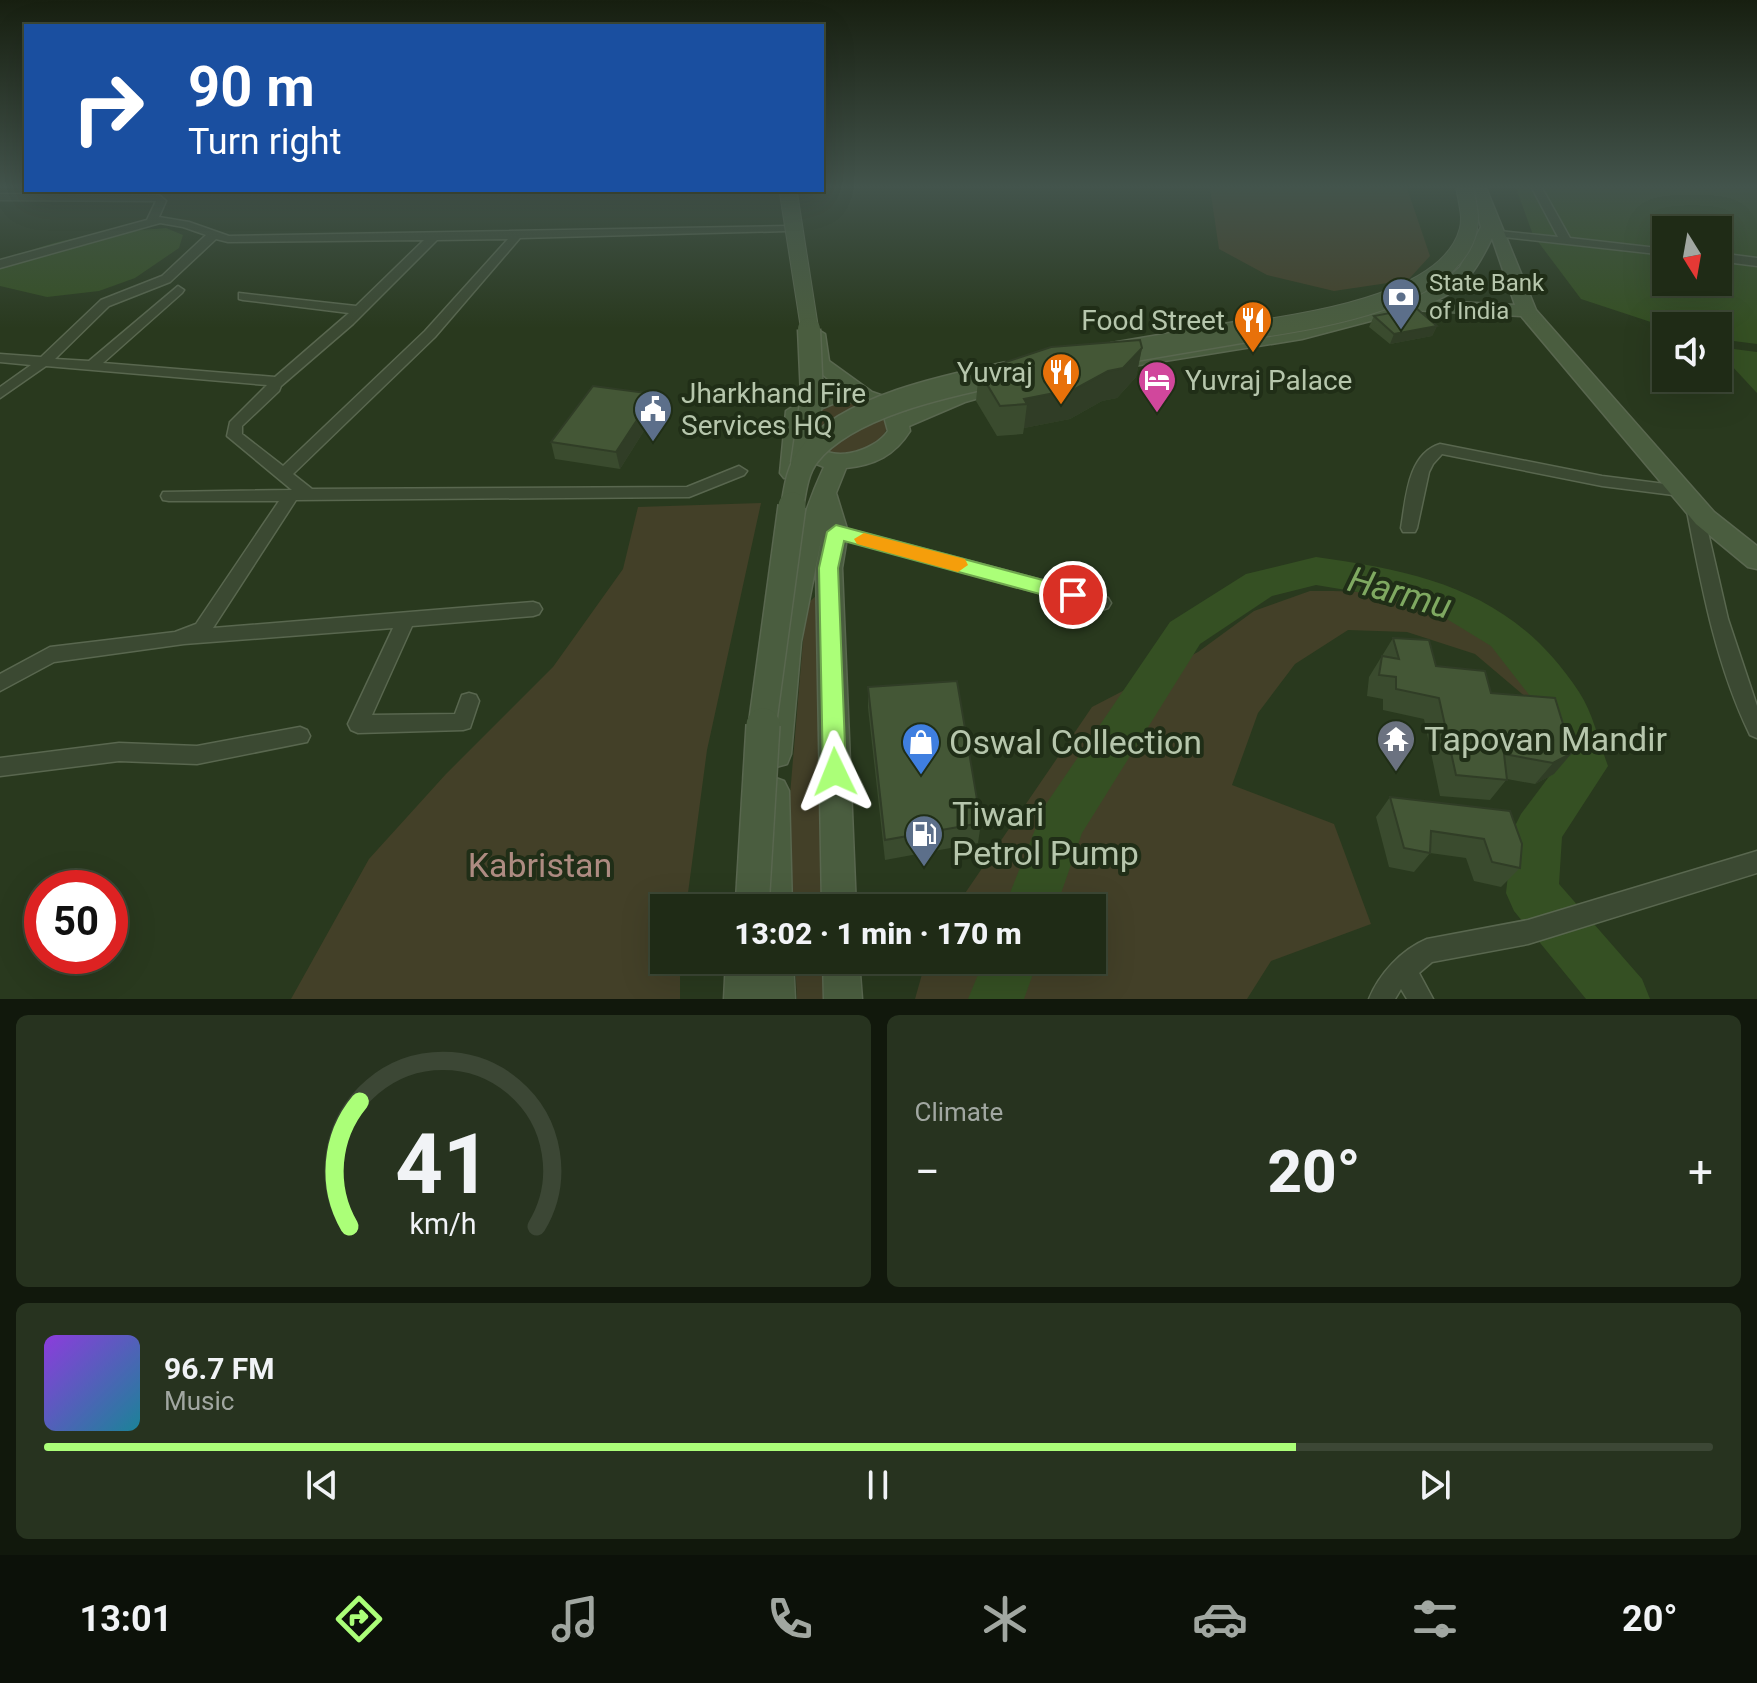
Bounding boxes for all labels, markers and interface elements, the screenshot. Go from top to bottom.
text: 90 m [188,54,315,120]
icon: right [56,56,160,160]
text: Turn right [188,121,341,163]
north arrow [1652,216,1732,296]
map controls [1652,216,1732,392]
place label: State Bank of India [1429,269,1545,325]
bank icon: State Bank of India [1380,276,1422,331]
restaurant icon: Food Street [1232,299,1274,354]
place label: Food Street [1081,304,1225,337]
button: sound [1652,312,1732,392]
restaurant icon: Yuvraj [1040,351,1082,406]
place label: Yuvraj [957,356,1033,389]
hotel icon: Yuvraj Palace [1136,359,1178,414]
place label: Yuvraj Palace [1185,364,1352,397]
place label: Jharkhand Fire Services HQ [681,377,866,442]
public building icon: Jharkhand Fire Services HQ [632,388,674,443]
water label: Harmu [1343,558,1456,628]
pin [1039,561,1107,629]
icon: arrive [1051,573,1095,617]
temple icon: Tapovan Mandir [1375,718,1417,773]
place label: Tapovan Mandir [1424,719,1667,759]
shop icon: Oswal Collection [900,721,942,776]
place label: Oswal Collection [949,722,1202,762]
position arrow [793,730,877,814]
place label: Tiwari Petrol Pump [952,794,1139,873]
fuel station icon: Tiwari Petrol Pump [903,813,945,868]
park label: Kabristan [468,845,612,885]
speed limit sign: 50 [24,870,128,974]
text: 13:02 · 1 min · 170 m [734,916,1022,951]
text: Climate [915,1097,1003,1127]
text: 41 [396,1116,491,1213]
text: 20° [1267,1136,1360,1207]
text: − [915,1146,940,1198]
text: + [1688,1146,1713,1198]
text: km/h [410,1207,477,1241]
text: 96.7 FM [164,1351,275,1386]
text: Music [164,1386,234,1416]
icon: previous [300,1463,344,1507]
icon: pause [856,1463,900,1507]
icon: next [1413,1463,1457,1507]
icon: directions [331,1591,387,1647]
icon: music [547,1591,603,1647]
icon: phone [762,1591,818,1647]
icon: climate [977,1591,1033,1647]
icon: car [1192,1591,1248,1647]
icon: filters [1407,1591,1463,1647]
text: 13:01 [80,1598,172,1640]
text: 20° [1622,1598,1677,1640]

